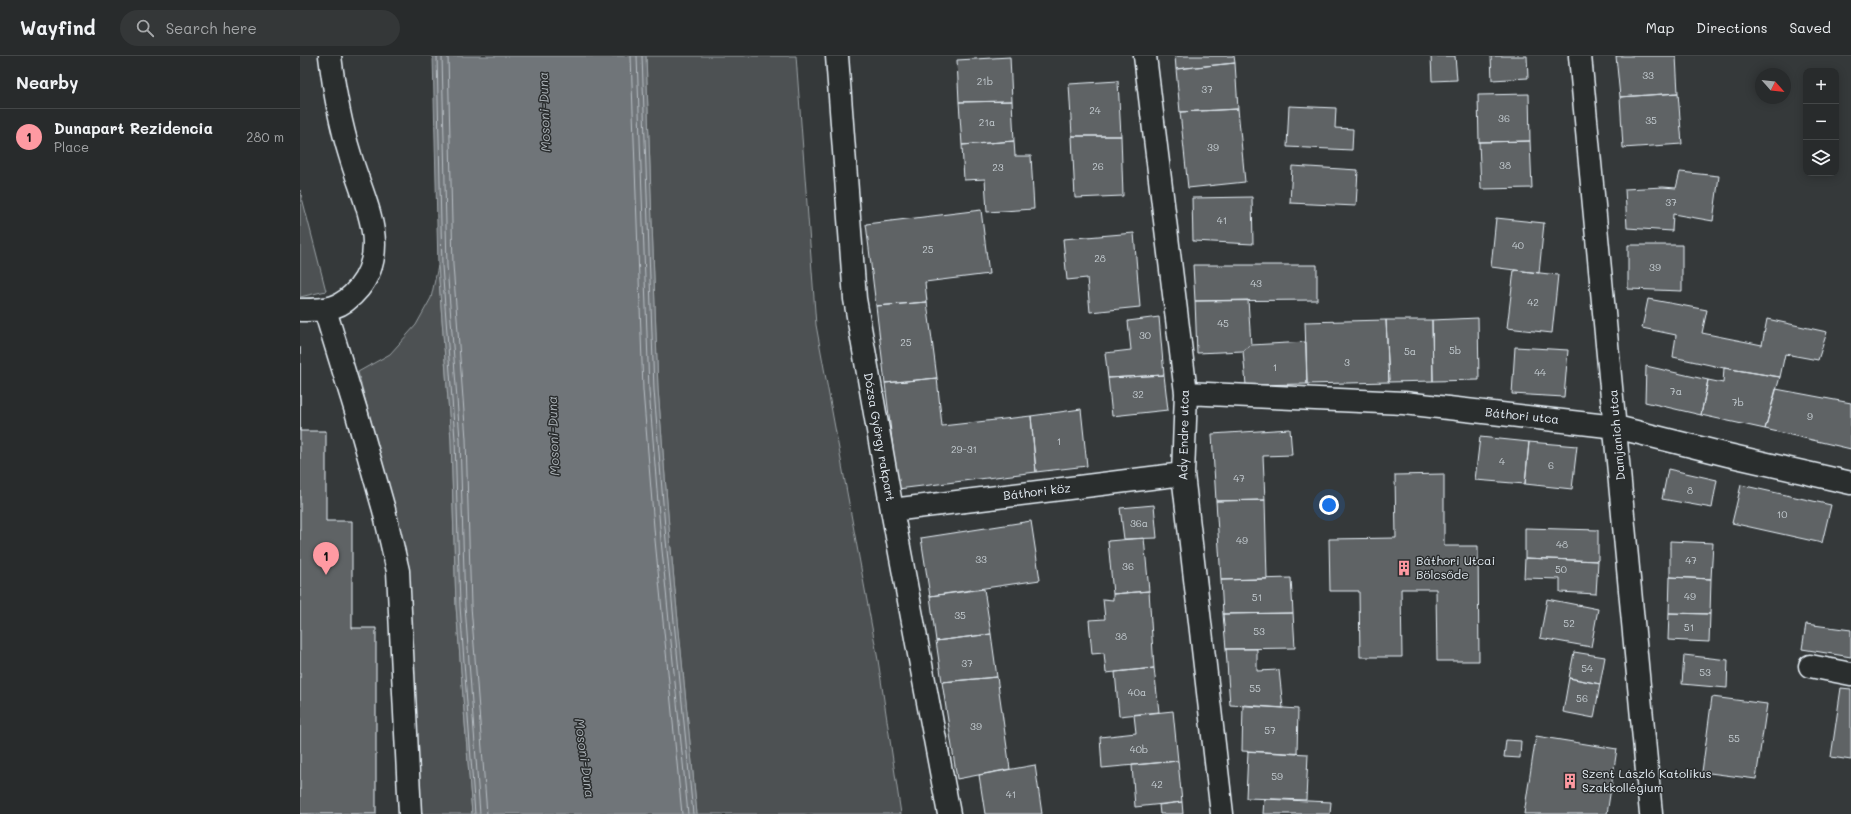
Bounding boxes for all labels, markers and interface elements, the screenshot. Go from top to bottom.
search box [120,10,400,46]
text: Wayfind [20,15,96,40]
icon: search [134,17,156,39]
text: Search here [166,18,257,38]
text: Map [1646,18,1674,37]
text: Directions [1696,18,1767,37]
text: Saved [1789,18,1831,37]
house number: 33 [1642,68,1654,82]
north arrow [1755,68,1791,104]
map controls [1803,68,1839,176]
button: + [1803,68,1839,104]
text: Nearby [16,71,78,93]
water label: Mosoni-Duna [534,72,553,152]
house number: 21b [977,74,993,88]
house number: 37 [1201,82,1213,96]
house number: 24 [1089,103,1101,117]
button: − [1803,104,1839,140]
house number: 36 [1498,111,1510,125]
house number: 35 [1645,113,1657,127]
house number: 21a [979,115,995,129]
text: Dunapart Rezidencia [54,118,213,138]
text: 1 [26,128,32,145]
text: 280 m [246,128,284,145]
text: Place [54,138,89,155]
house number: 39 [1207,140,1219,154]
button: layers [1803,140,1839,176]
house number: 38 [1499,158,1511,172]
house number: 26 [1092,159,1104,173]
house number: 23 [992,160,1004,174]
house number: 37 [1665,195,1677,209]
house number: 41 [1217,213,1227,227]
house number: 40 [1512,238,1524,252]
house number: 25 [922,242,934,256]
house number: 28 [1094,251,1106,265]
house number: 39 [1649,260,1661,274]
house number: 43 [1250,276,1262,290]
house number: 42 [1527,295,1539,309]
house number: 45 [1217,316,1229,330]
house number: 30 [1139,328,1151,342]
house number: 25 [900,335,912,349]
house number: 5b [1449,343,1461,357]
house number: 5a [1404,344,1416,358]
house number: 3 [1344,355,1350,369]
house number: 1 [1273,360,1277,374]
house number: 44 [1534,365,1546,379]
street label: Dózsa György rakpart [861,371,899,503]
house number: 7a [1670,384,1682,398]
house number: 32 [1132,387,1144,401]
street label: Ady Endre utca [1174,389,1192,481]
street label: Damjanich utca [1604,389,1628,481]
house number: 7b [1732,395,1744,409]
water label: Mosoni-Duna [543,396,562,476]
street label: Báthori utca [1484,403,1560,427]
house number: 9 [1807,409,1813,423]
house number: 1 [1057,434,1061,448]
house number: 29-31 [951,442,977,456]
house number: 4 [1499,454,1505,468]
house number: 6 [1548,458,1554,472]
house number: 47 [1233,471,1245,485]
street label: Báthori köz [1002,479,1072,503]
house number: 8 [1687,483,1693,497]
your location [1319,495,1339,515]
house number: 10 [1777,507,1787,521]
house number: 36a [1130,516,1148,530]
house number: 49 [1236,533,1248,547]
house number: 48 [1556,537,1568,551]
pin: 1 [313,542,339,575]
house number: 33 [975,552,987,566]
place label: Báthori Utcai Bölcsőde [1416,552,1495,582]
house number: 47 [1685,553,1697,567]
house number: 36 [1122,559,1134,573]
building icon: Báthori Utcai Bölcsőde [1395,559,1413,577]
house number: 50 [1555,562,1567,576]
house number: 49 [1684,589,1696,603]
house number: 51 [1252,590,1262,604]
house number: 35 [954,608,966,622]
house number: 52 [1563,616,1575,630]
house number: 51 [1684,620,1694,634]
house number: 53 [1253,624,1265,638]
house number: 38 [1115,629,1127,643]
house number: 37 [961,656,973,670]
house number: 54 [1581,661,1593,675]
house number: 53 [1699,665,1711,679]
house number: 55 [1249,681,1261,695]
house number: 40a [1128,685,1146,699]
house number: 56 [1576,691,1588,705]
water label: Mosoni-Duna [572,717,599,799]
house number: 39 [970,719,982,733]
house number: 57 [1264,723,1276,737]
house number: 55 [1728,731,1740,745]
house number: 40b [1130,742,1148,756]
place label: Szent László Katolikus Szakkollégium [1582,765,1712,795]
house number: 59 [1271,769,1283,783]
building icon: Szent László Katolikus Szakkollégium [1561,772,1579,790]
house number: 42 [1151,777,1163,791]
house number: 41 [1006,787,1016,801]

